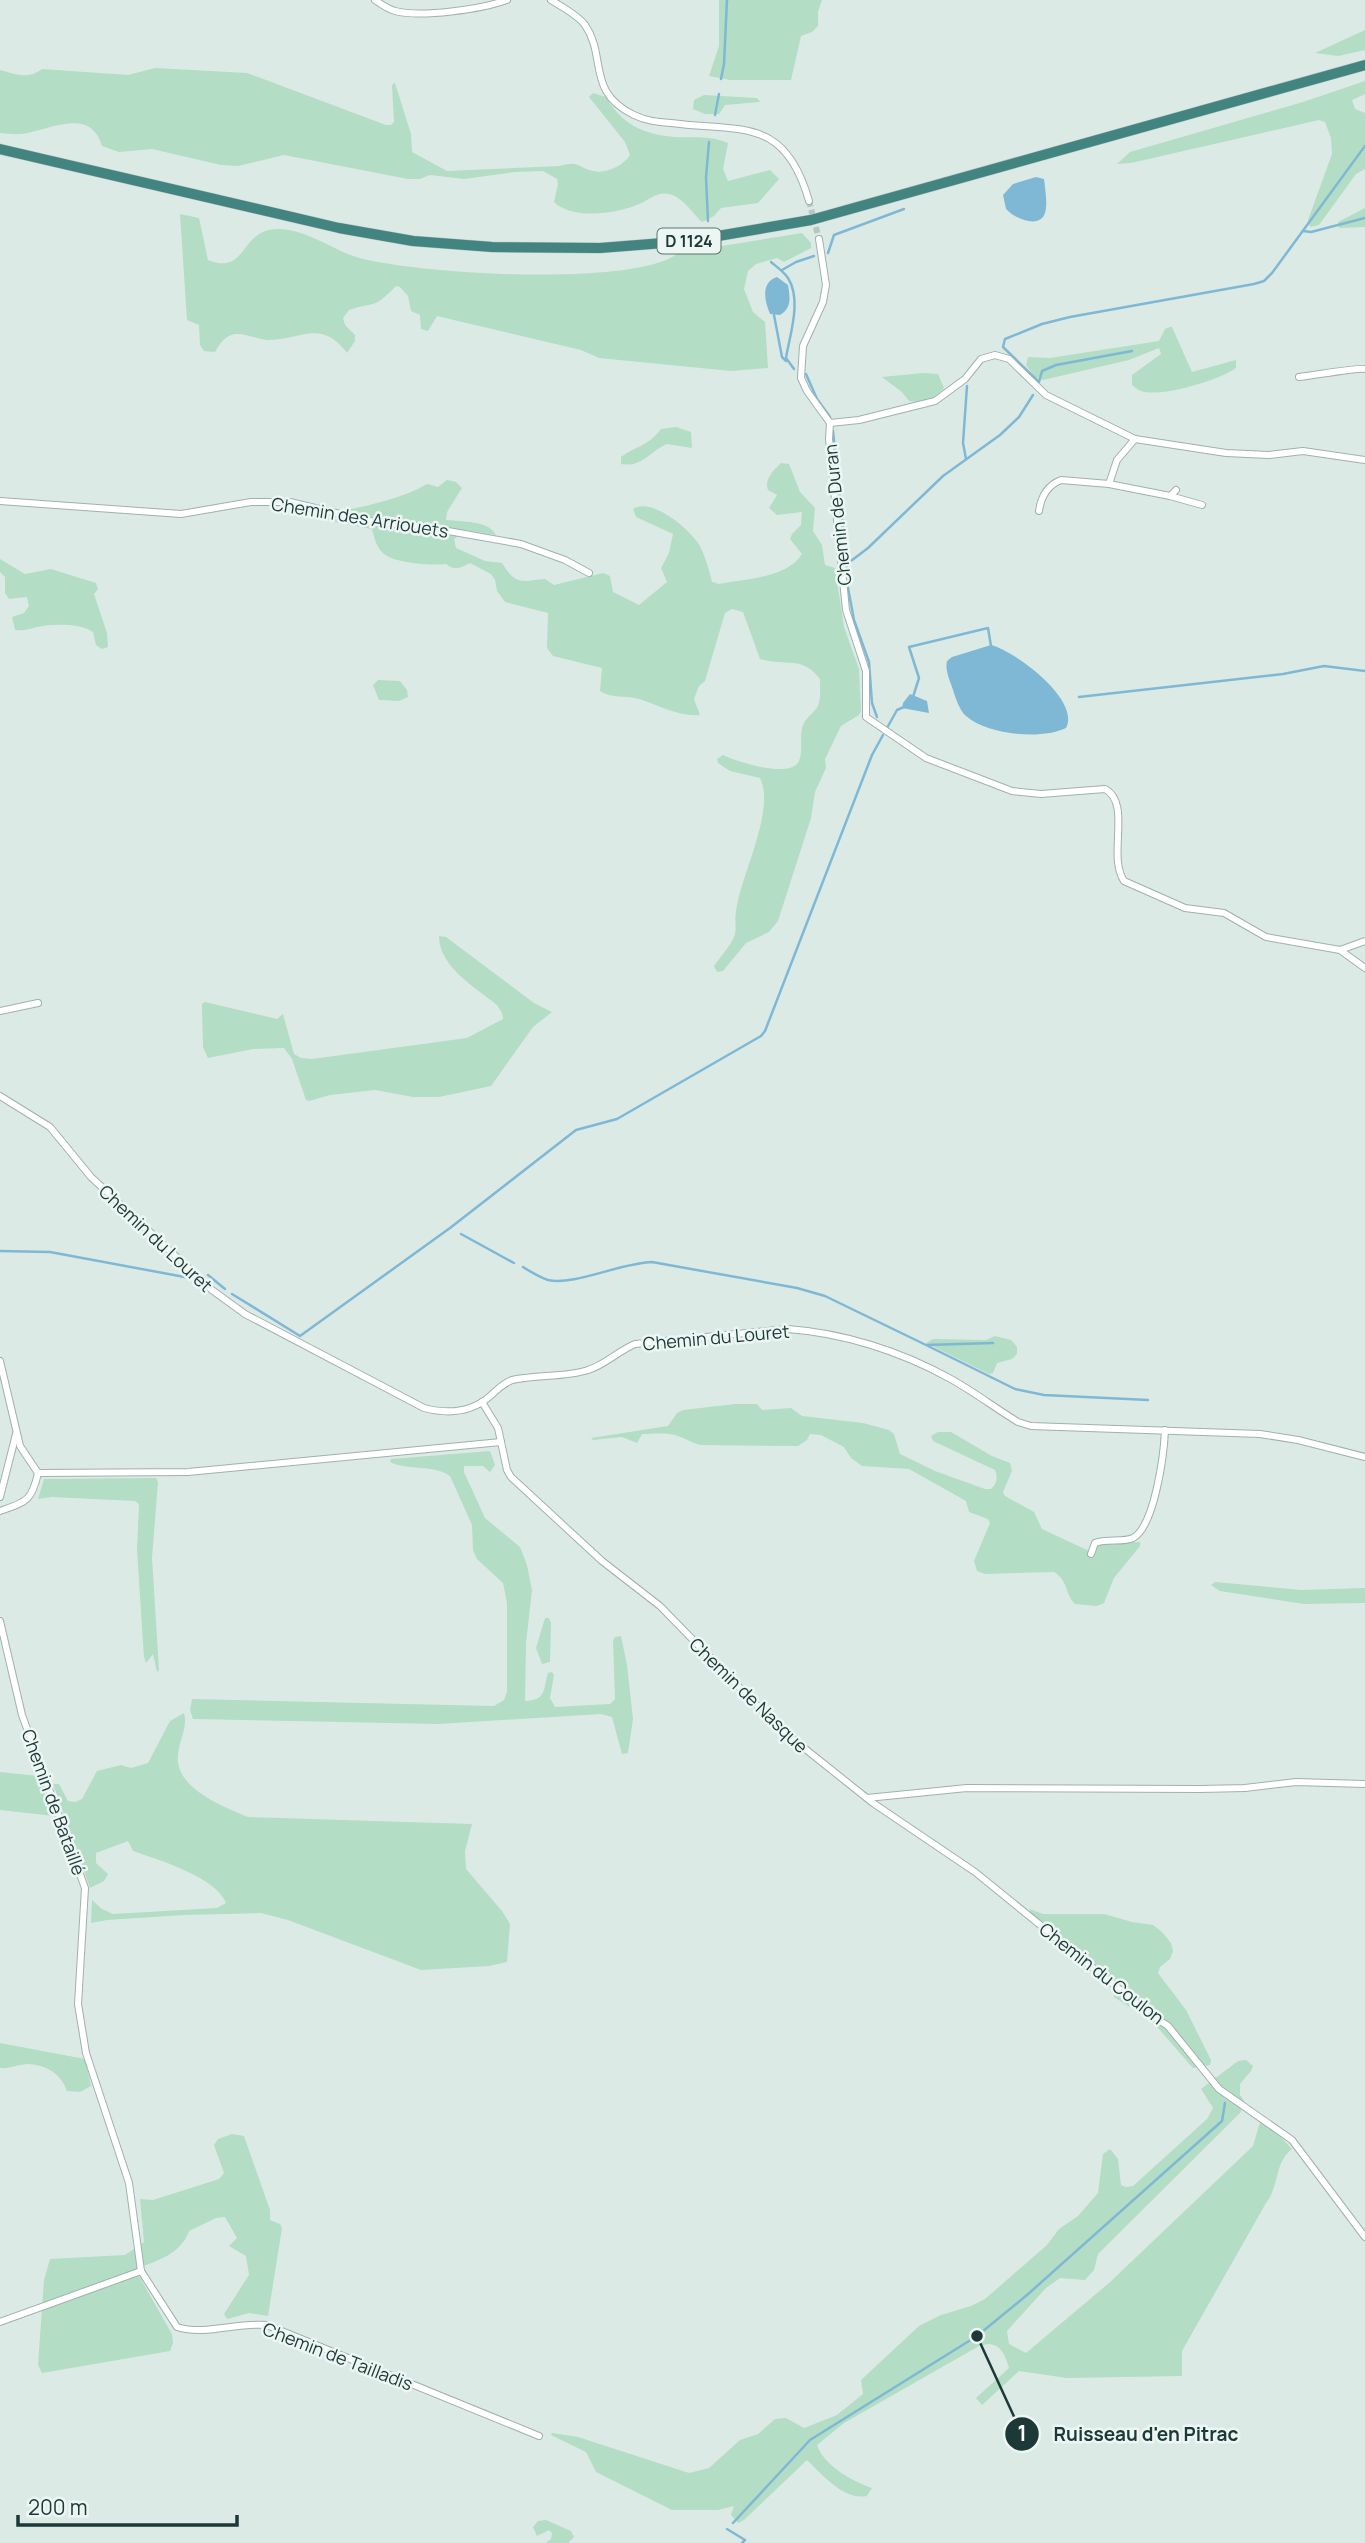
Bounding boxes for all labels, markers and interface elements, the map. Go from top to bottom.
road number: D 1124 [658,229,720,254]
street label: Chemin de Duran [818,443,856,587]
street label: Chemin des Arriouets [270,491,450,543]
street label: Chemin du Louret [94,1179,218,1297]
street label: Chemin du Louret [642,1319,790,1355]
street label: Chemin de Nasque [685,1632,813,1758]
street label: Chemin de Bataillé [16,1726,92,1878]
street label: Chemin du Coulon [1035,1917,1169,2029]
street label: Chemin de Tailladis [260,2316,416,2396]
callout: Ruisseau d'en Pitrac [1004,2414,1252,2454]
text: 1 [1017,2419,1027,2447]
text: Ruisseau d'en Pitrac [1053,2421,1239,2447]
scale bar [18,2484,236,2528]
text: 200 m [28,2493,88,2521]

